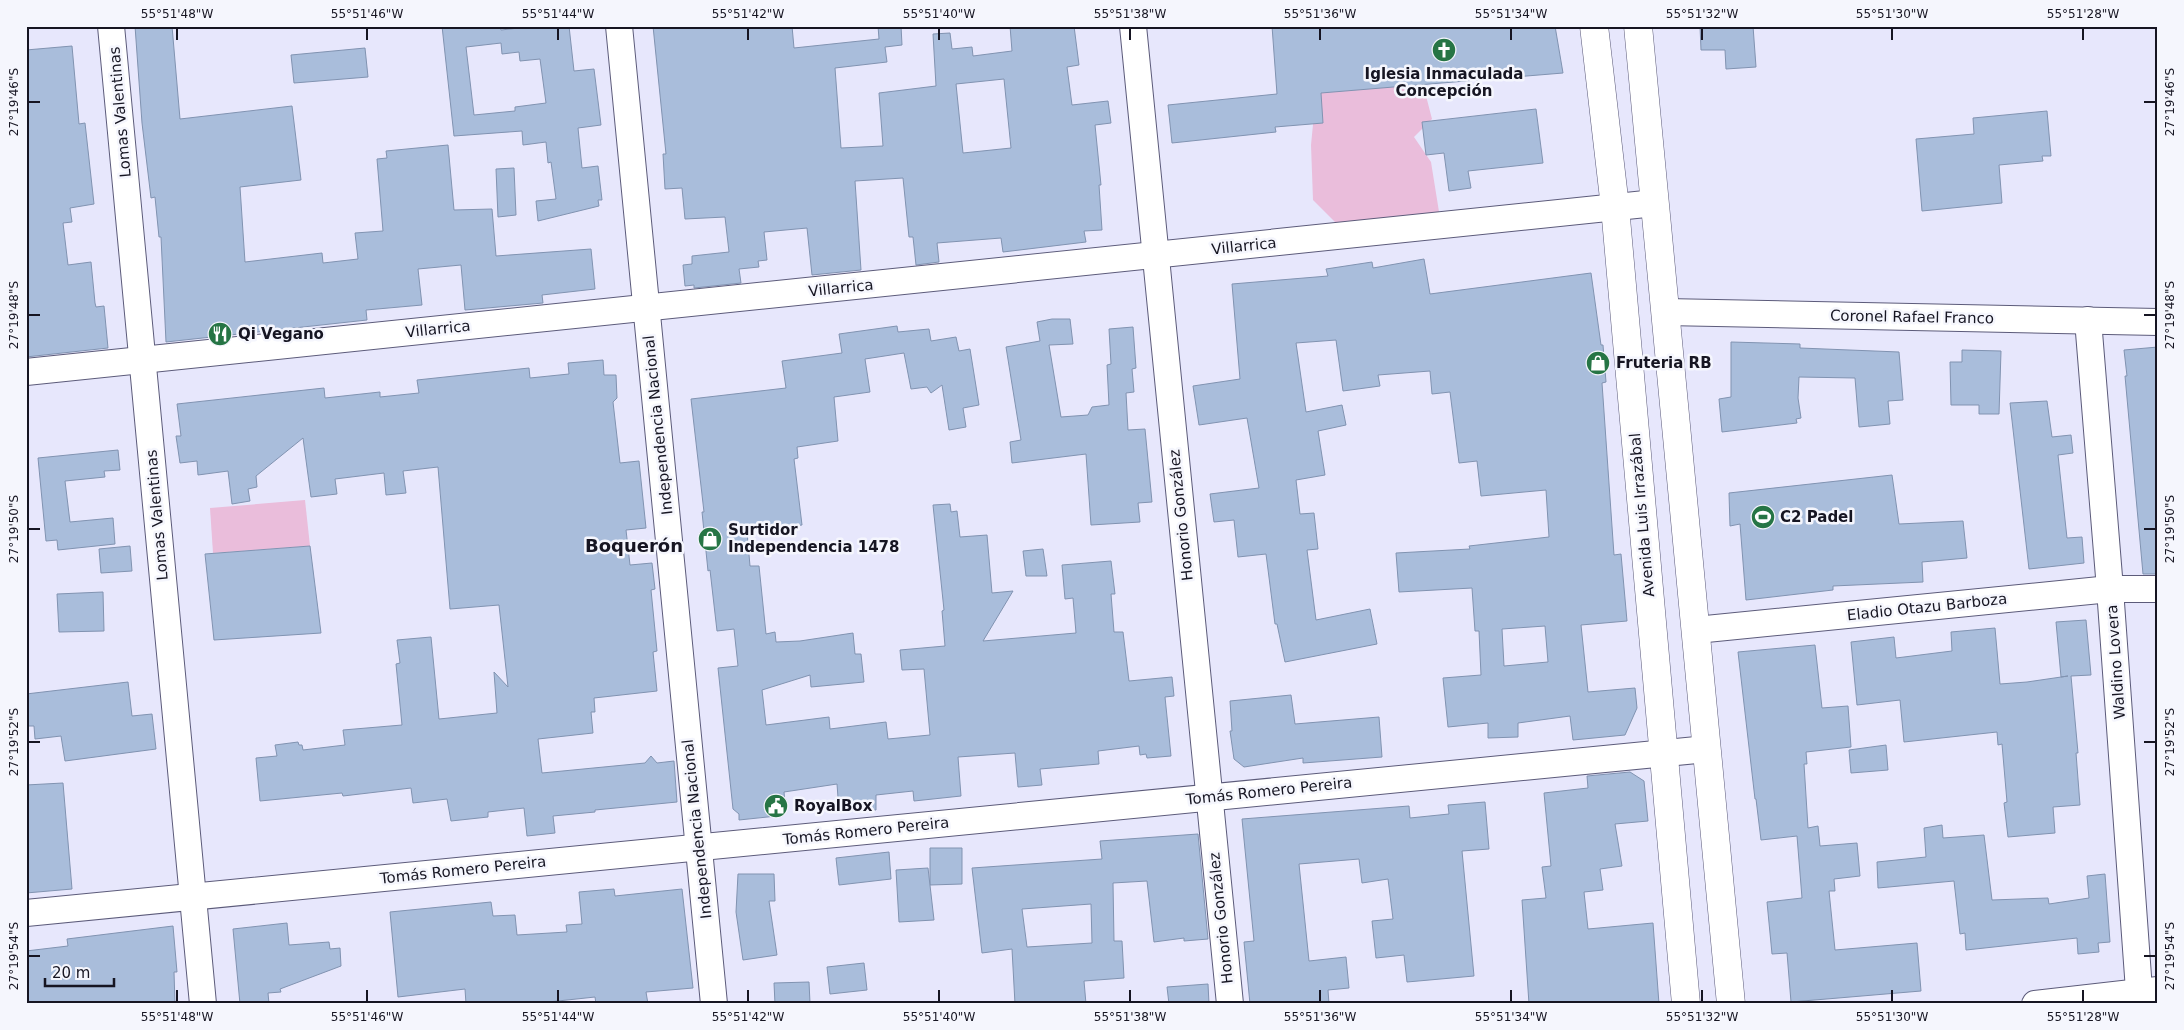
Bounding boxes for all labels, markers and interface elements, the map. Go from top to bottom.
text: 55°51'48"W [141,7,213,21]
text: 55°51'46"W [331,7,403,21]
text: 55°51'44"W [522,7,594,21]
text: 55°51'42"W [712,7,784,21]
text: 55°51'40"W [903,7,975,21]
text: 55°51'38"W [1094,7,1166,21]
text: 55°51'36"W [1284,7,1356,21]
text: 55°51'34"W [1475,7,1547,21]
text: 55°51'32"W [1666,7,1738,21]
text: 55°51'30"W [1856,7,1928,21]
text: 55°51'28"W [2047,7,2119,21]
church icon: Iglesia Inmaculada Concepción [1431,37,1457,63]
street label: Lomas Valentinas [105,46,135,178]
place label: Iglesia Inmaculada Concepción [1365,65,1523,100]
text: 27°19'46"S [7,68,21,136]
text: 27°19'46"S [2163,68,2177,136]
street label: Villarrica [1211,234,1277,258]
street label: Villarrica [808,276,874,300]
text: 27°19'48"S [7,281,21,349]
text: 27°19'48"S [2163,281,2177,349]
street label: Coronel Rafael Franco [1830,307,1994,327]
street label: Villarrica [405,317,471,341]
restaurant icon: Qi Vegano [207,321,233,347]
place label: Qi Vegano [238,325,324,343]
street label: Independencia Nacional [640,334,676,516]
shop icon: Fruteria RB [1585,350,1611,376]
place label: Fruteria RB [1616,354,1712,372]
street label: Avenida Luis Irrazábal [1626,432,1658,598]
street label: Honorio González [1165,448,1197,582]
street label: Lomas Valentinas [142,449,172,581]
text: 27°19'50"S [7,495,21,563]
text: 27°19'50"S [2163,495,2177,563]
sports icon: C2 Padel [1750,504,1776,530]
place label: C2 Padel [1780,508,1853,526]
place label: Surtidor Independencia 1478 [728,521,899,556]
shop icon: Surtidor Independencia 1478 [697,526,723,552]
district label: Boquerón [585,535,683,556]
street label: Eladio Otazu Barboza [1846,590,2008,624]
street label: Waldino Lovera [2103,604,2129,720]
text: 27°19'52"S [7,708,21,776]
text: 27°19'52"S [2163,708,2177,776]
street label: Independencia Nacional [679,738,715,920]
street label: Tomás Romero Pereira [1184,773,1353,809]
public building icon: RoyalBox [763,793,789,819]
place label: RoyalBox [794,797,873,815]
street label: Tomás Romero Pereira [781,813,950,849]
street label: Honorio González [1205,851,1237,985]
street label: Tomás Romero Pereira [378,852,547,888]
text: 27°19'54"S [7,922,21,990]
text: 27°19'54"S [2163,922,2177,990]
scale bar [45,955,114,987]
text: 20 m [52,964,90,982]
text: 55°51'48"W [141,1010,213,1024]
text: 55°51'46"W [331,1010,403,1024]
text: 55°51'44"W [522,1010,594,1024]
text: 55°51'42"W [712,1010,784,1024]
text: 55°51'40"W [903,1010,975,1024]
text: 55°51'38"W [1094,1010,1166,1024]
text: 55°51'36"W [1284,1010,1356,1024]
text: 55°51'34"W [1475,1010,1547,1024]
text: 55°51'32"W [1666,1010,1738,1024]
text: 55°51'30"W [1856,1010,1928,1024]
text: 55°51'28"W [2047,1010,2119,1024]

